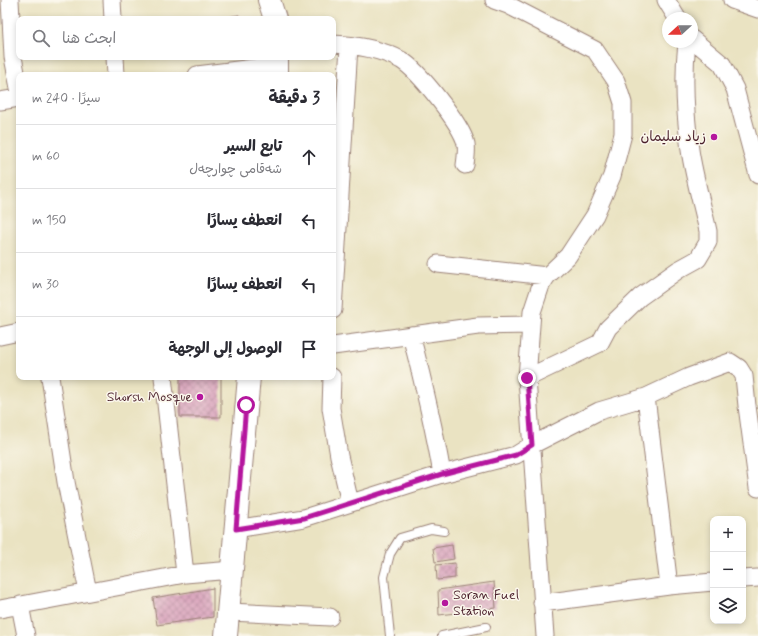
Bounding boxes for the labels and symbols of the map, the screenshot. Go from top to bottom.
north arrow [662,12,698,48]
place label: زياد سليمان [640,128,706,146]
marker: زياد سليمان [709,132,719,142]
route end [518,369,536,387]
place label: Shorsh Mosque [107,388,192,406]
marker: Shorsh Mosque [195,392,205,402]
route start [237,396,255,414]
place label: Soran Fuel Station [453,586,519,620]
marker: Soran Fuel Station [440,598,450,608]

